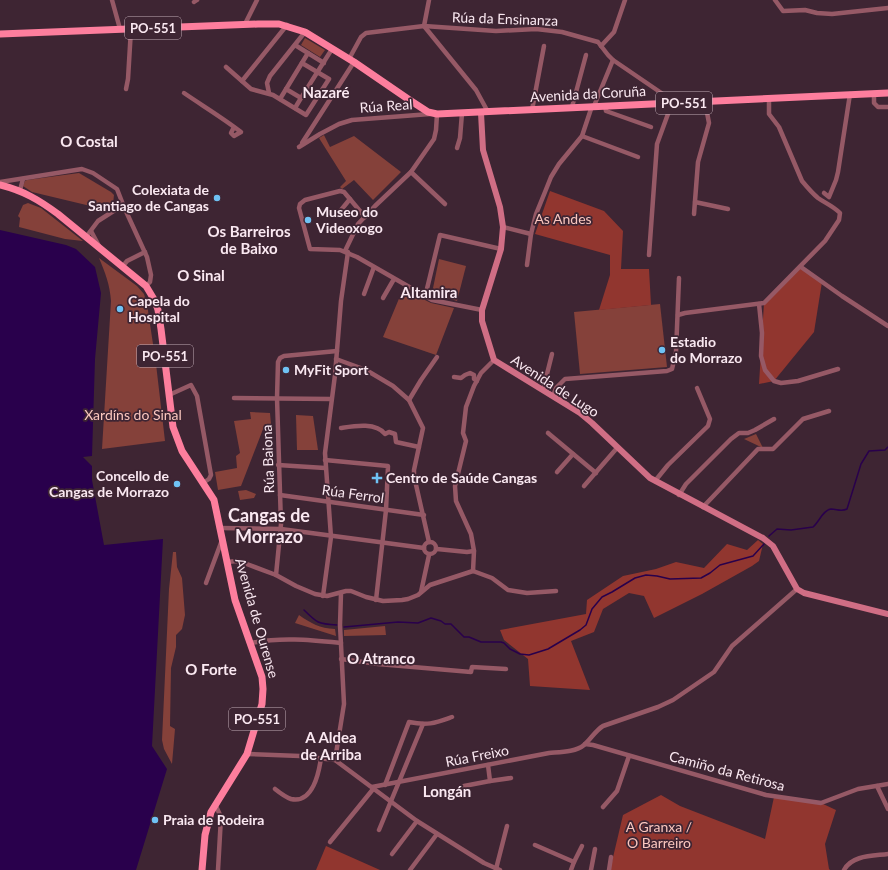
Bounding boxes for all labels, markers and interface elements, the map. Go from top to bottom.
street label: Rúa da Ensinanza [452,8,558,29]
road number: PO-551 [125,17,181,39]
street label: Avenida da Coruña [530,82,646,105]
district label: Nazaré [303,83,349,101]
road number: PO-551 [656,92,712,114]
street label: Rúa Real [359,95,413,116]
district label: O Costal [60,132,118,150]
place label: Colexiata de Santiago de Cangas [88,181,210,214]
marker: Colexiata de Santiago de Cangas [212,193,222,203]
place label: Museo do Videoxogo [315,203,383,236]
park label: As Andes [534,210,592,227]
marker: Museo do Videoxogo [303,215,313,225]
district label: Os Barreiros de Baixo [208,222,291,257]
district label: O Sinal [177,266,225,284]
district label: Altamira [400,283,457,301]
place label: Capela do Hospital [128,292,190,325]
marker: Capela do Hospital [115,304,125,314]
place label: Estadio do Morrazo [670,333,742,366]
road number: PO-551 [137,345,193,367]
marker: Estadio do Morrazo [657,345,667,355]
street label: Avenida de Lugo [508,351,602,420]
place label: MyFit Sport [294,361,369,378]
marker: MyFit Sport [281,365,291,375]
park label: Xardíns do Sinal [84,406,182,423]
street label: Rúa Baiona [258,424,277,494]
place label: Concello de Cangas de Morrazo [49,467,170,500]
place label: Centro de Saúde Cangas [386,469,537,486]
marker: Centro de Saúde Cangas [371,472,383,484]
marker: Concello de Cangas de Morrazo [172,479,182,489]
street label: Rúa Ferrol [321,481,385,506]
district label: Cangas de Morrazo [228,504,310,547]
street label: Avenida de Ourense [232,556,283,680]
district label: O Atranco [347,649,415,667]
district label: O Forte [185,660,237,678]
road number: PO-551 [229,708,285,730]
district label: A Aldea de Arriba [300,728,362,763]
street label: Rúa Freixo [444,741,510,770]
street label: Camiño da Retirosa [667,747,787,794]
district label: Longán [423,782,471,800]
place label: Praia de Rodeira [163,811,264,828]
marker: Praia de Rodeira [150,815,160,825]
park label: A Granxa / O Barreiro [626,818,692,851]

